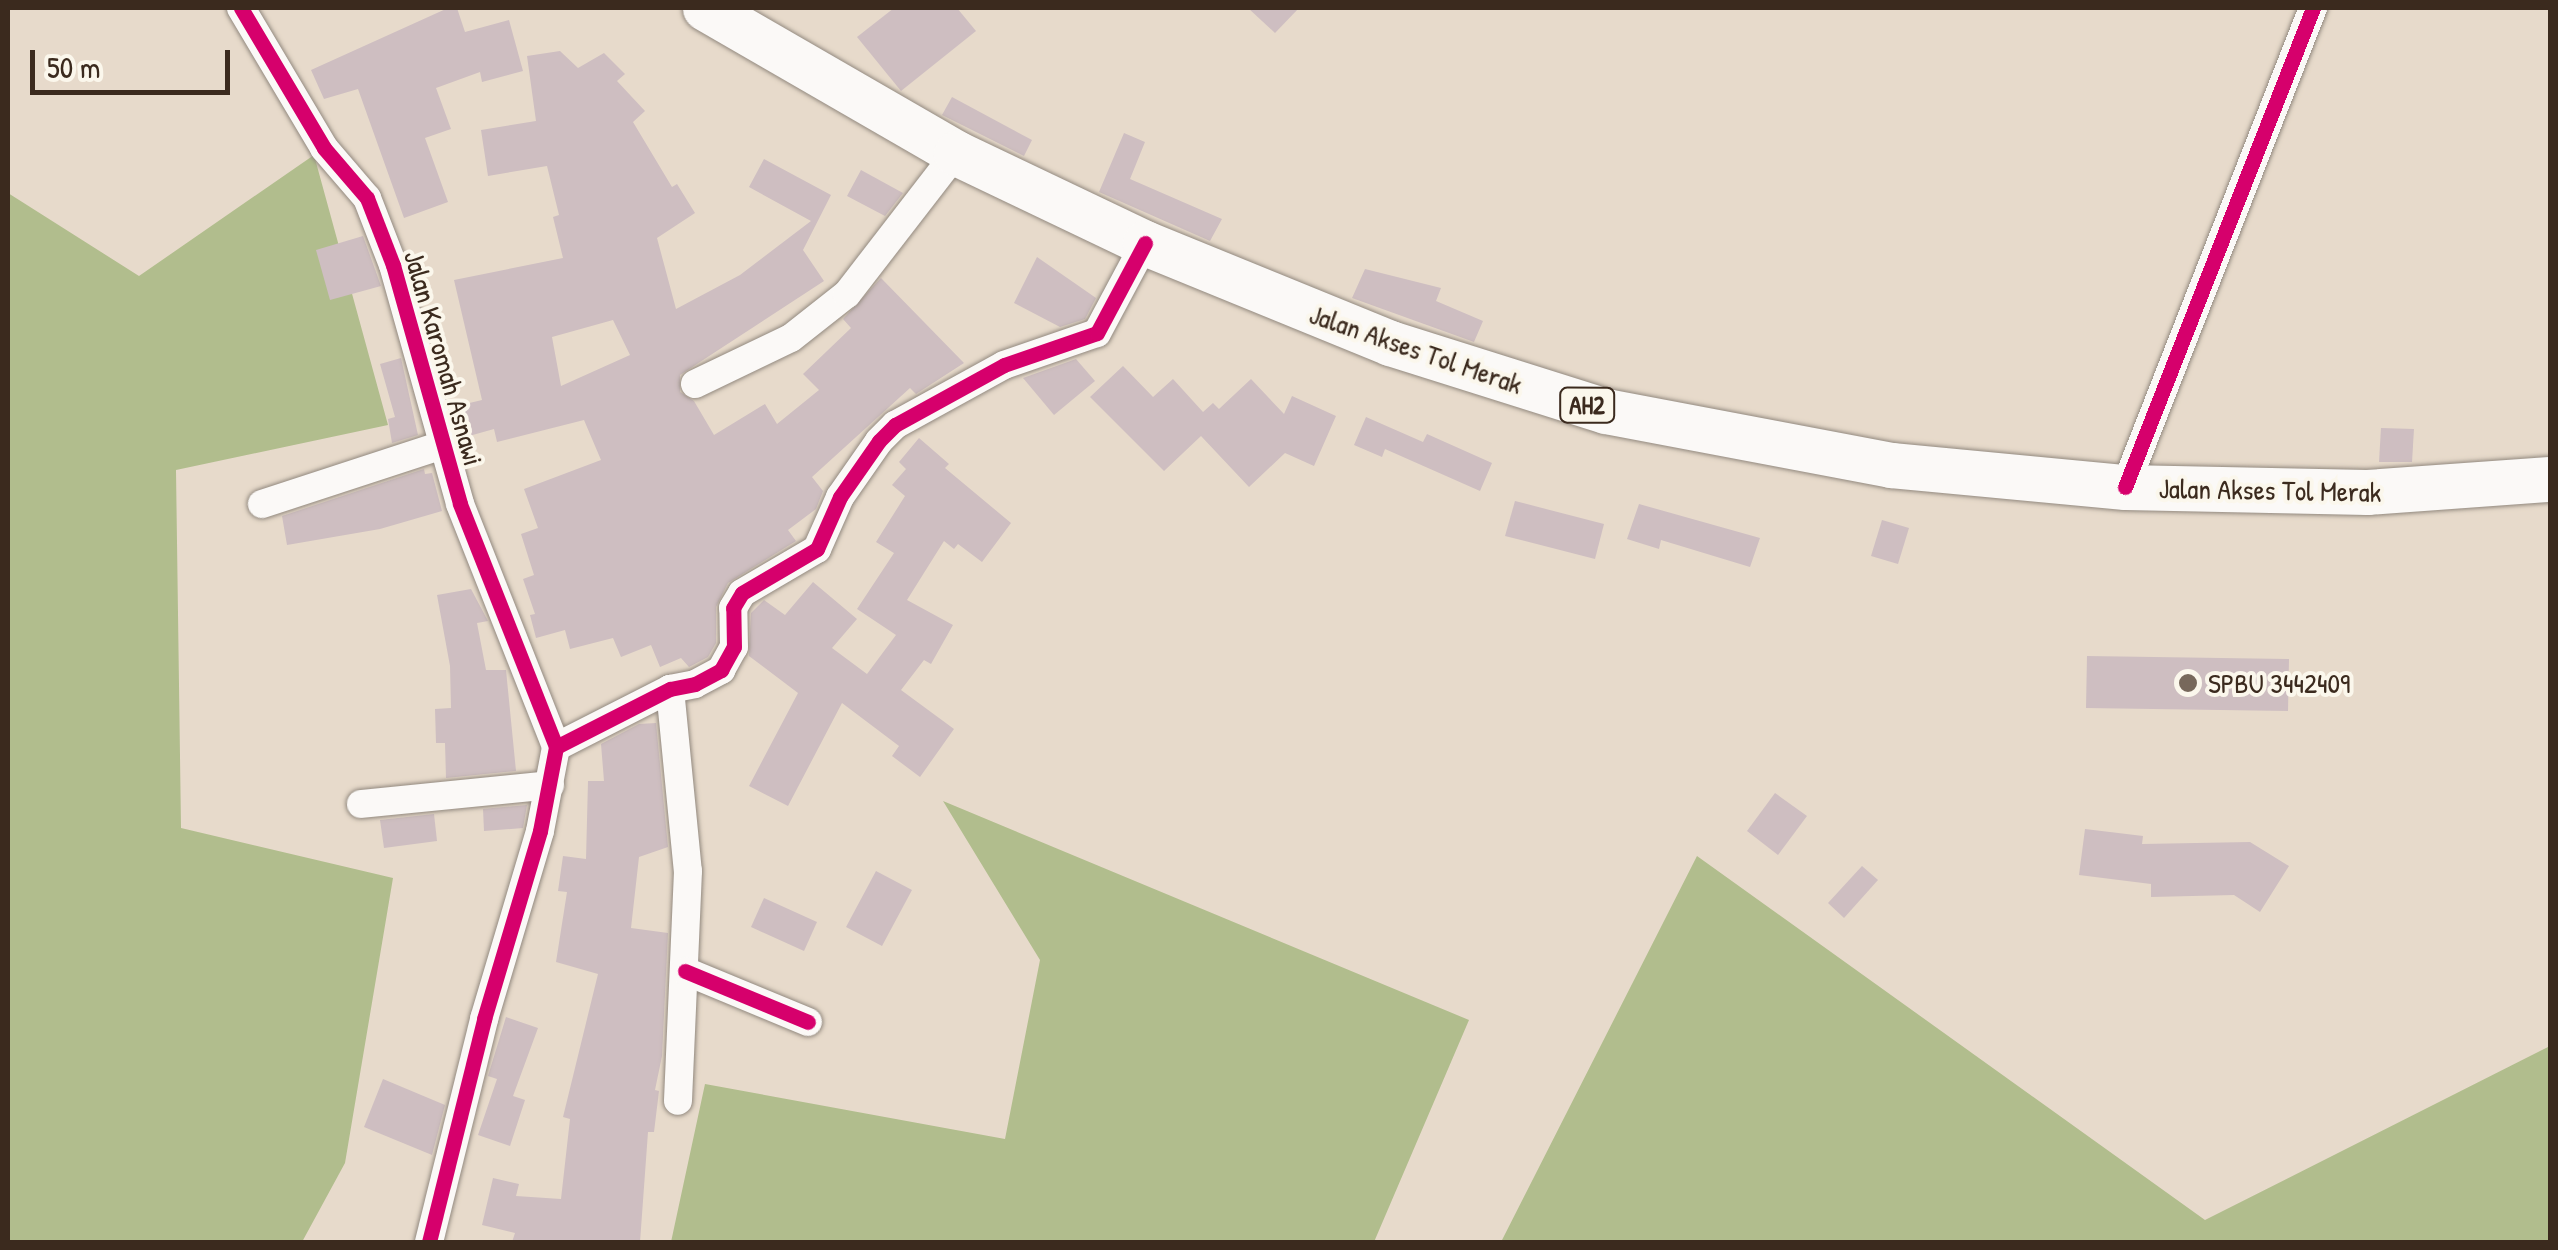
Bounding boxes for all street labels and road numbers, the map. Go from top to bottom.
street label: Jalan Karomah Asnawi [397,247,491,469]
street label: Jalan Akses Tol Merak [1305,297,1527,401]
road number: AH2 [1557,385,1617,425]
street label: Jalan Akses Tol Merak [2158,471,2382,509]

